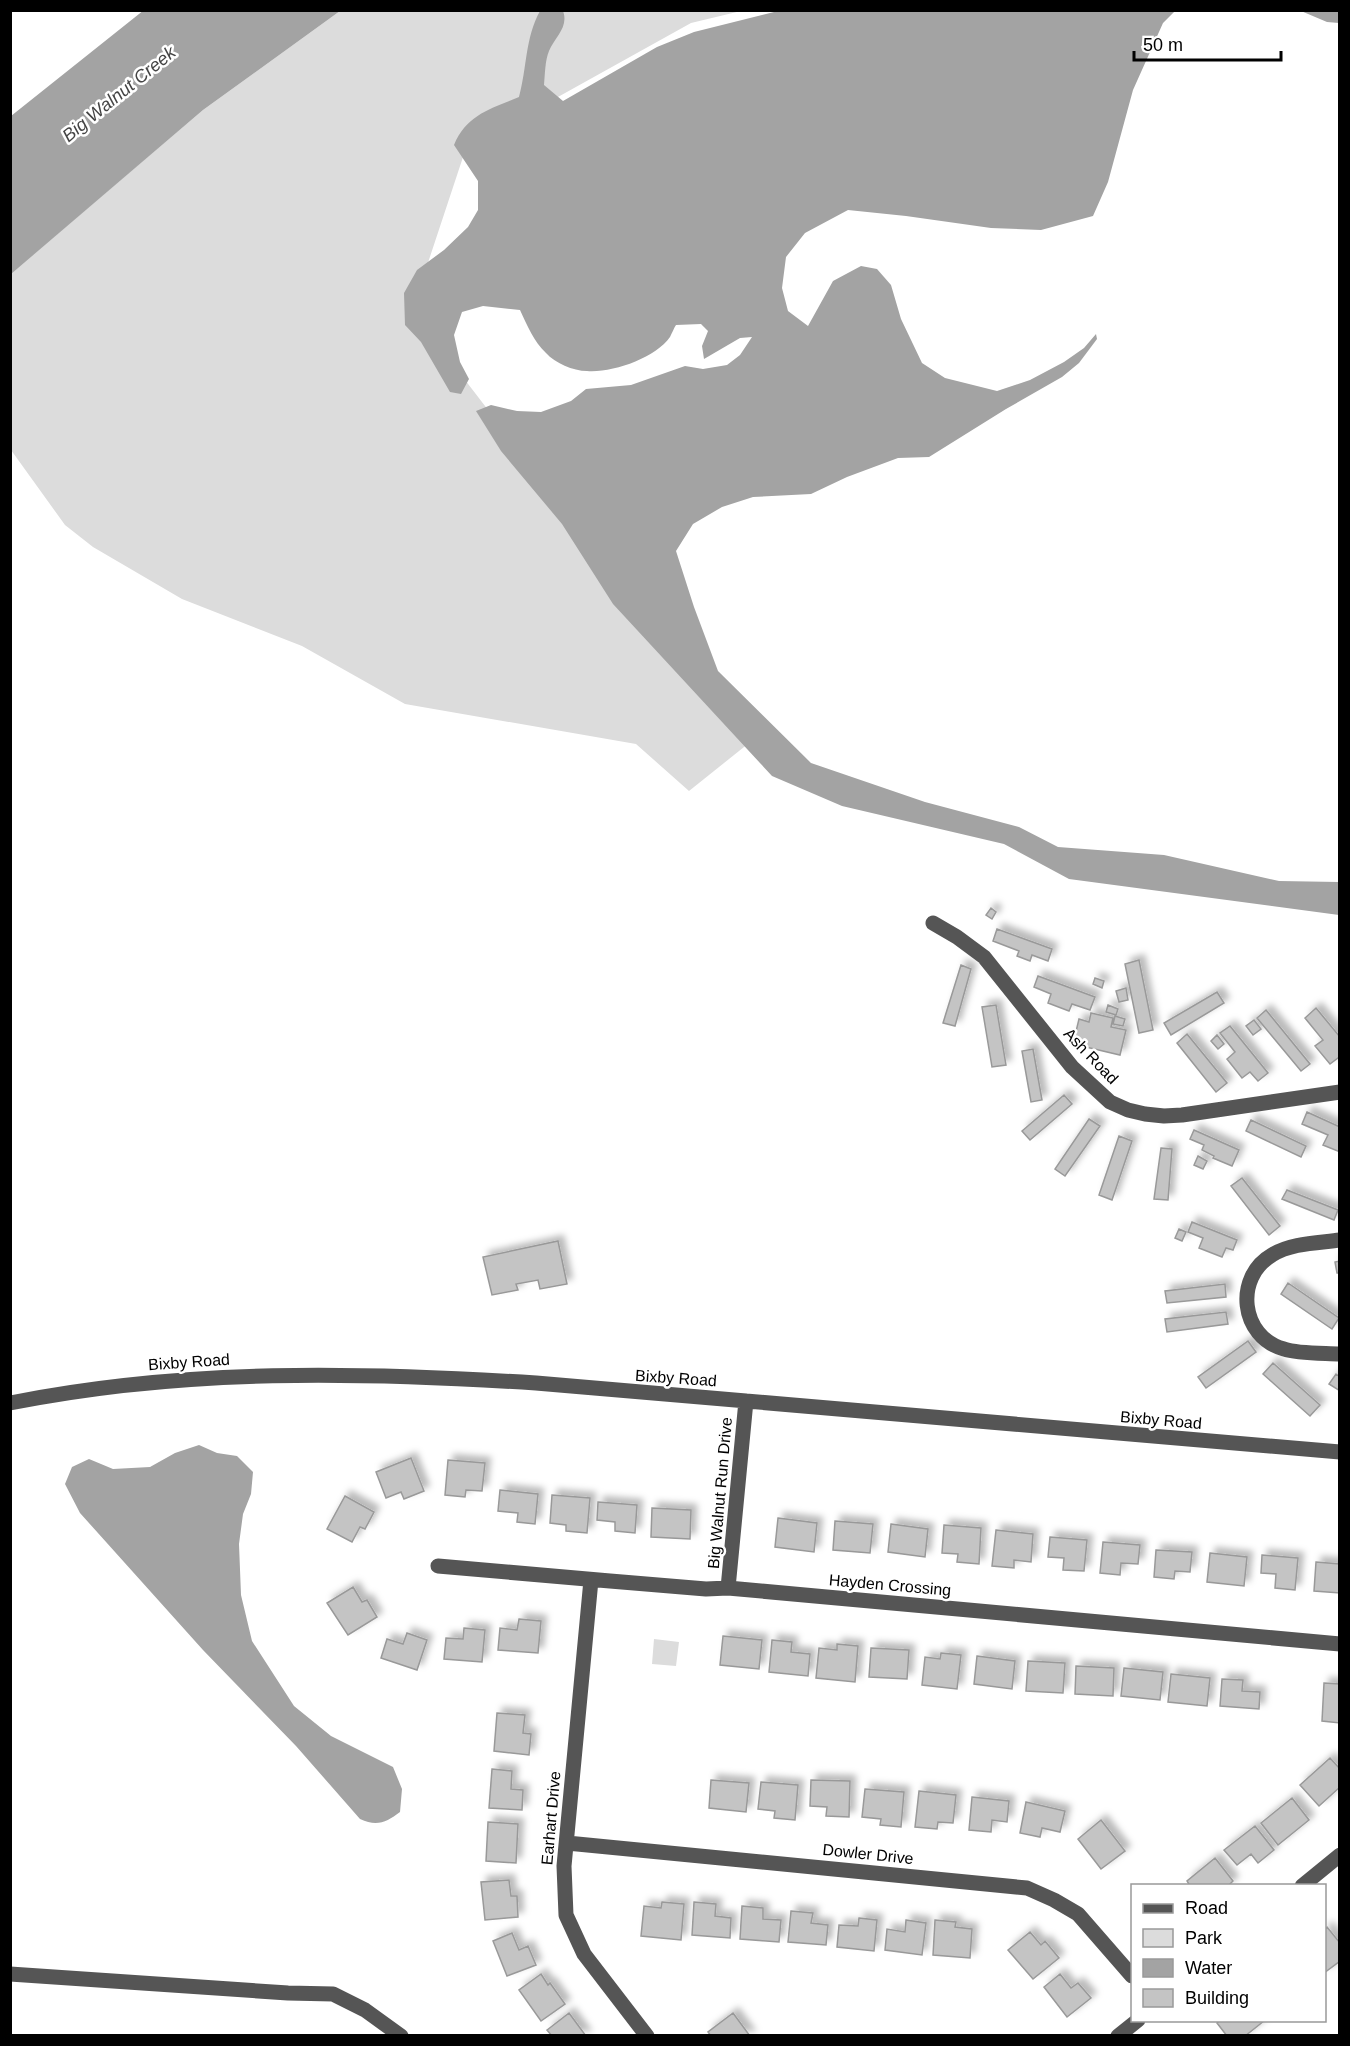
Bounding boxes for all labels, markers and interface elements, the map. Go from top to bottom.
scale bar [1134,24,1281,62]
text: 50 m [1143,35,1183,55]
water label: Big Walnut Creek [58,42,180,146]
street label: Ash Road [1060,1025,1122,1087]
street label: Bixby Road [148,1351,230,1373]
street label: Bixby Road [635,1367,717,1389]
street label: Bixby Road [1120,1408,1202,1432]
street label: Big Walnut Run Drive [705,1416,735,1570]
street label: Hayden Crossing [828,1571,952,1599]
street label: Earhart Drive [538,1770,564,1866]
street label: Dowler Drive [822,1841,915,1867]
legend [1131,1884,1326,2022]
text: Road [1185,1898,1228,1918]
text: Park [1185,1928,1223,1948]
text: Water [1185,1958,1232,1978]
text: Building [1185,1988,1249,2008]

